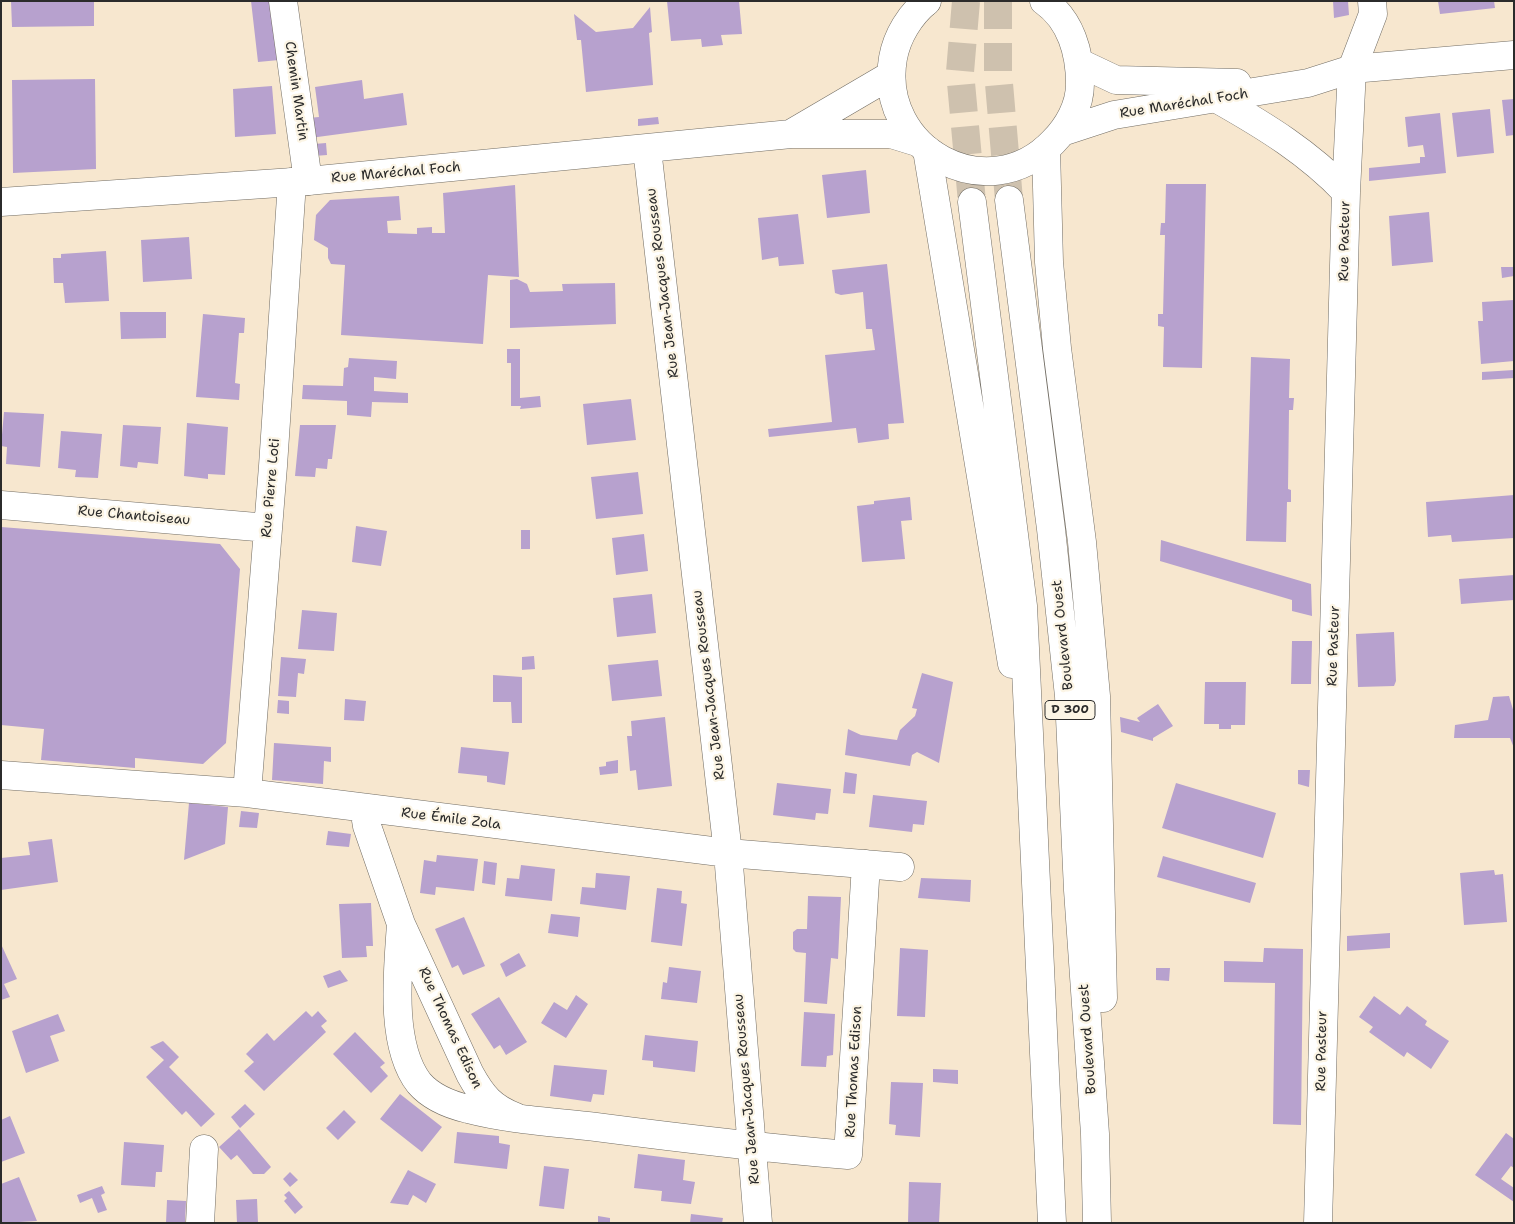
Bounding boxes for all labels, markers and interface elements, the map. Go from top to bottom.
street label: Chemin Martin [281,40,311,142]
street label: Rue Maréchal Foch [1119,86,1249,122]
street label: Rue Maréchal Foch [331,159,461,187]
street label: Rue Jean-Jacques Rousseau [643,187,683,379]
street label: Rue Pasteur [1336,200,1354,282]
street label: Rue Pierre Loti [258,438,284,538]
street label: Rue Chantoiseau [77,503,191,529]
street label: Boulevard Ouest [1049,579,1077,691]
street label: Rue Jean-Jacques Rousseau [689,589,729,781]
street label: Rue Pasteur [1324,605,1344,687]
road number: D 300 [1045,700,1095,720]
street label: Rue Émile Zola [400,805,502,833]
street label: Rue Thomas Edison [415,965,485,1091]
street label: Boulevard Ouest [1076,983,1100,1095]
street label: Rue Jean-Jacques Rousseau [730,993,764,1185]
street label: Rue Thomas Edison [842,1006,866,1138]
street label: Rue Pasteur [1313,1010,1331,1092]

